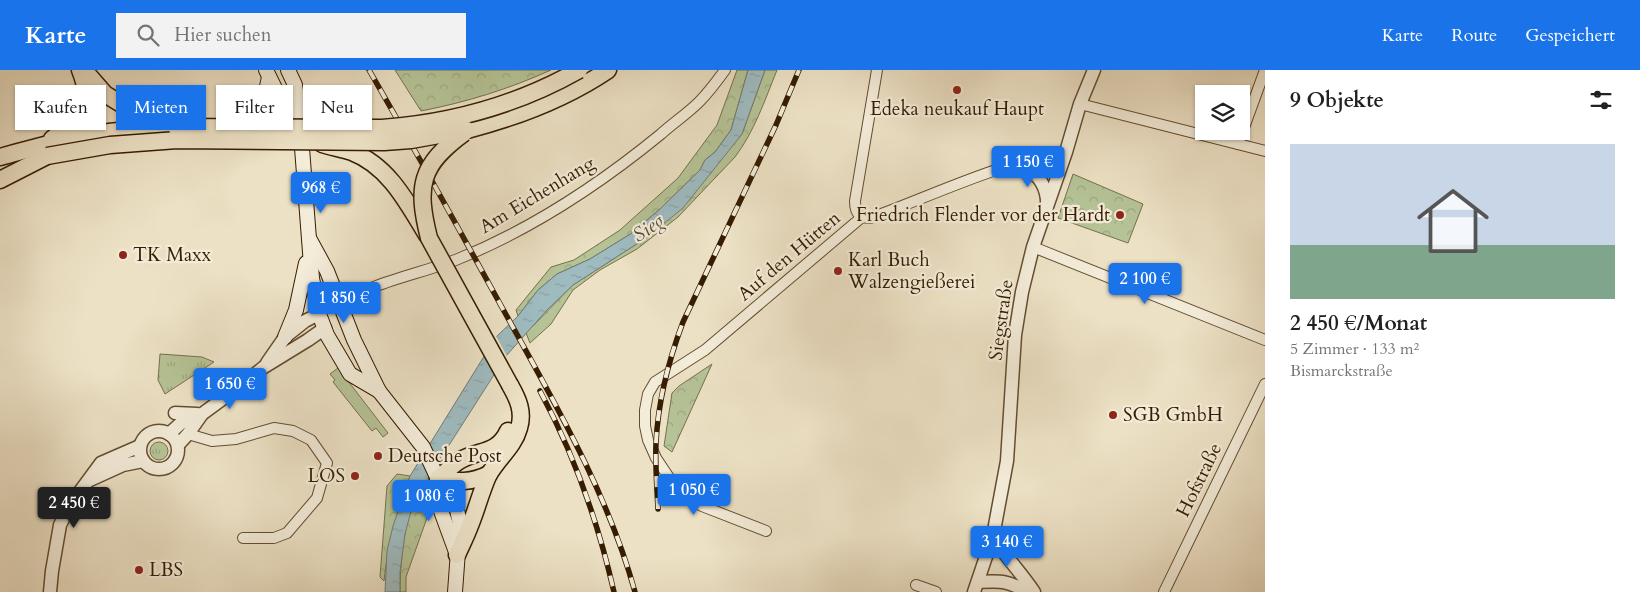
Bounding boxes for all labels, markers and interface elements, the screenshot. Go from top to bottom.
search box [116,13,466,58]
text: Karte [25,19,86,52]
icon: search [134,21,162,49]
text: Hier suchen [174,22,272,48]
text: Karte [1382,23,1423,48]
text: Route [1451,23,1497,48]
text: Gespeichert [1525,23,1615,48]
marker: Edeka neukauf Haupt [951,84,963,96]
chip: Kaufen [15,85,106,130]
chip: Mieten [116,85,206,130]
chip: Filter [216,85,293,130]
chip: Neu [303,85,372,130]
map controls [1195,85,1250,140]
button: layers [1195,85,1250,140]
text: 9 Objekte [1290,86,1384,115]
icon: filters [1587,86,1615,114]
place label: Edeka neukauf Haupt [870,96,1044,122]
pin: 1 150 € [982,146,1074,188]
street label: Am Eichenhang [474,150,600,240]
text: 1 150 € [1003,151,1053,173]
pin: 968 € [286,172,356,214]
icon: home [1408,176,1498,266]
text: 968 € [302,177,340,199]
place label: Friedrich Flender vor der Hardt [856,202,1110,228]
street label: Auf den Hütten [732,205,846,307]
water label: Sieg [627,207,669,249]
marker: Friedrich Flender vor der Hardt [1114,209,1126,221]
place label: TK Maxx [133,242,212,268]
place label: Karl Buch Walzengießerei [847,247,975,295]
marker: TK Maxx [117,249,129,261]
pin: 2 100 € [1099,262,1191,305]
marker: Karl Buch Walzengießerei [832,265,844,277]
text: 2 100 € [1120,268,1170,290]
street label: Siegstraße [982,278,1020,362]
pin: 1 850 € [298,282,390,324]
text: 1 850 € [319,287,369,309]
text: 2 450 €/Monat [1290,309,1427,338]
text: 5 Zimmer · 133 m² [1290,338,1419,360]
text: Bismarckstraße [1290,360,1393,382]
pin: 1 650 € [184,368,276,410]
text: 1 650 € [205,373,255,395]
place label: SGB GmbH [1123,402,1223,428]
marker: SGB GmbH [1107,409,1119,421]
street label: Hofstraße [1170,439,1228,521]
place label: Deutsche Post [388,443,502,469]
marker: Deutsche Post [372,450,384,462]
place label: LOS [308,463,345,489]
marker: LOS [349,470,361,482]
pin: 1 050 € [648,474,740,516]
text: 1 050 € [669,479,719,501]
pin: 1 080 € [383,480,475,522]
text: 1 080 € [404,485,454,507]
pin: 2 450 € [28,486,120,529]
text: 2 450 € [49,492,99,514]
pin: 3 140 € [961,526,1053,568]
text: 3 140 € [982,531,1032,553]
place label: LBS [149,557,183,583]
marker: LBS [133,564,145,576]

